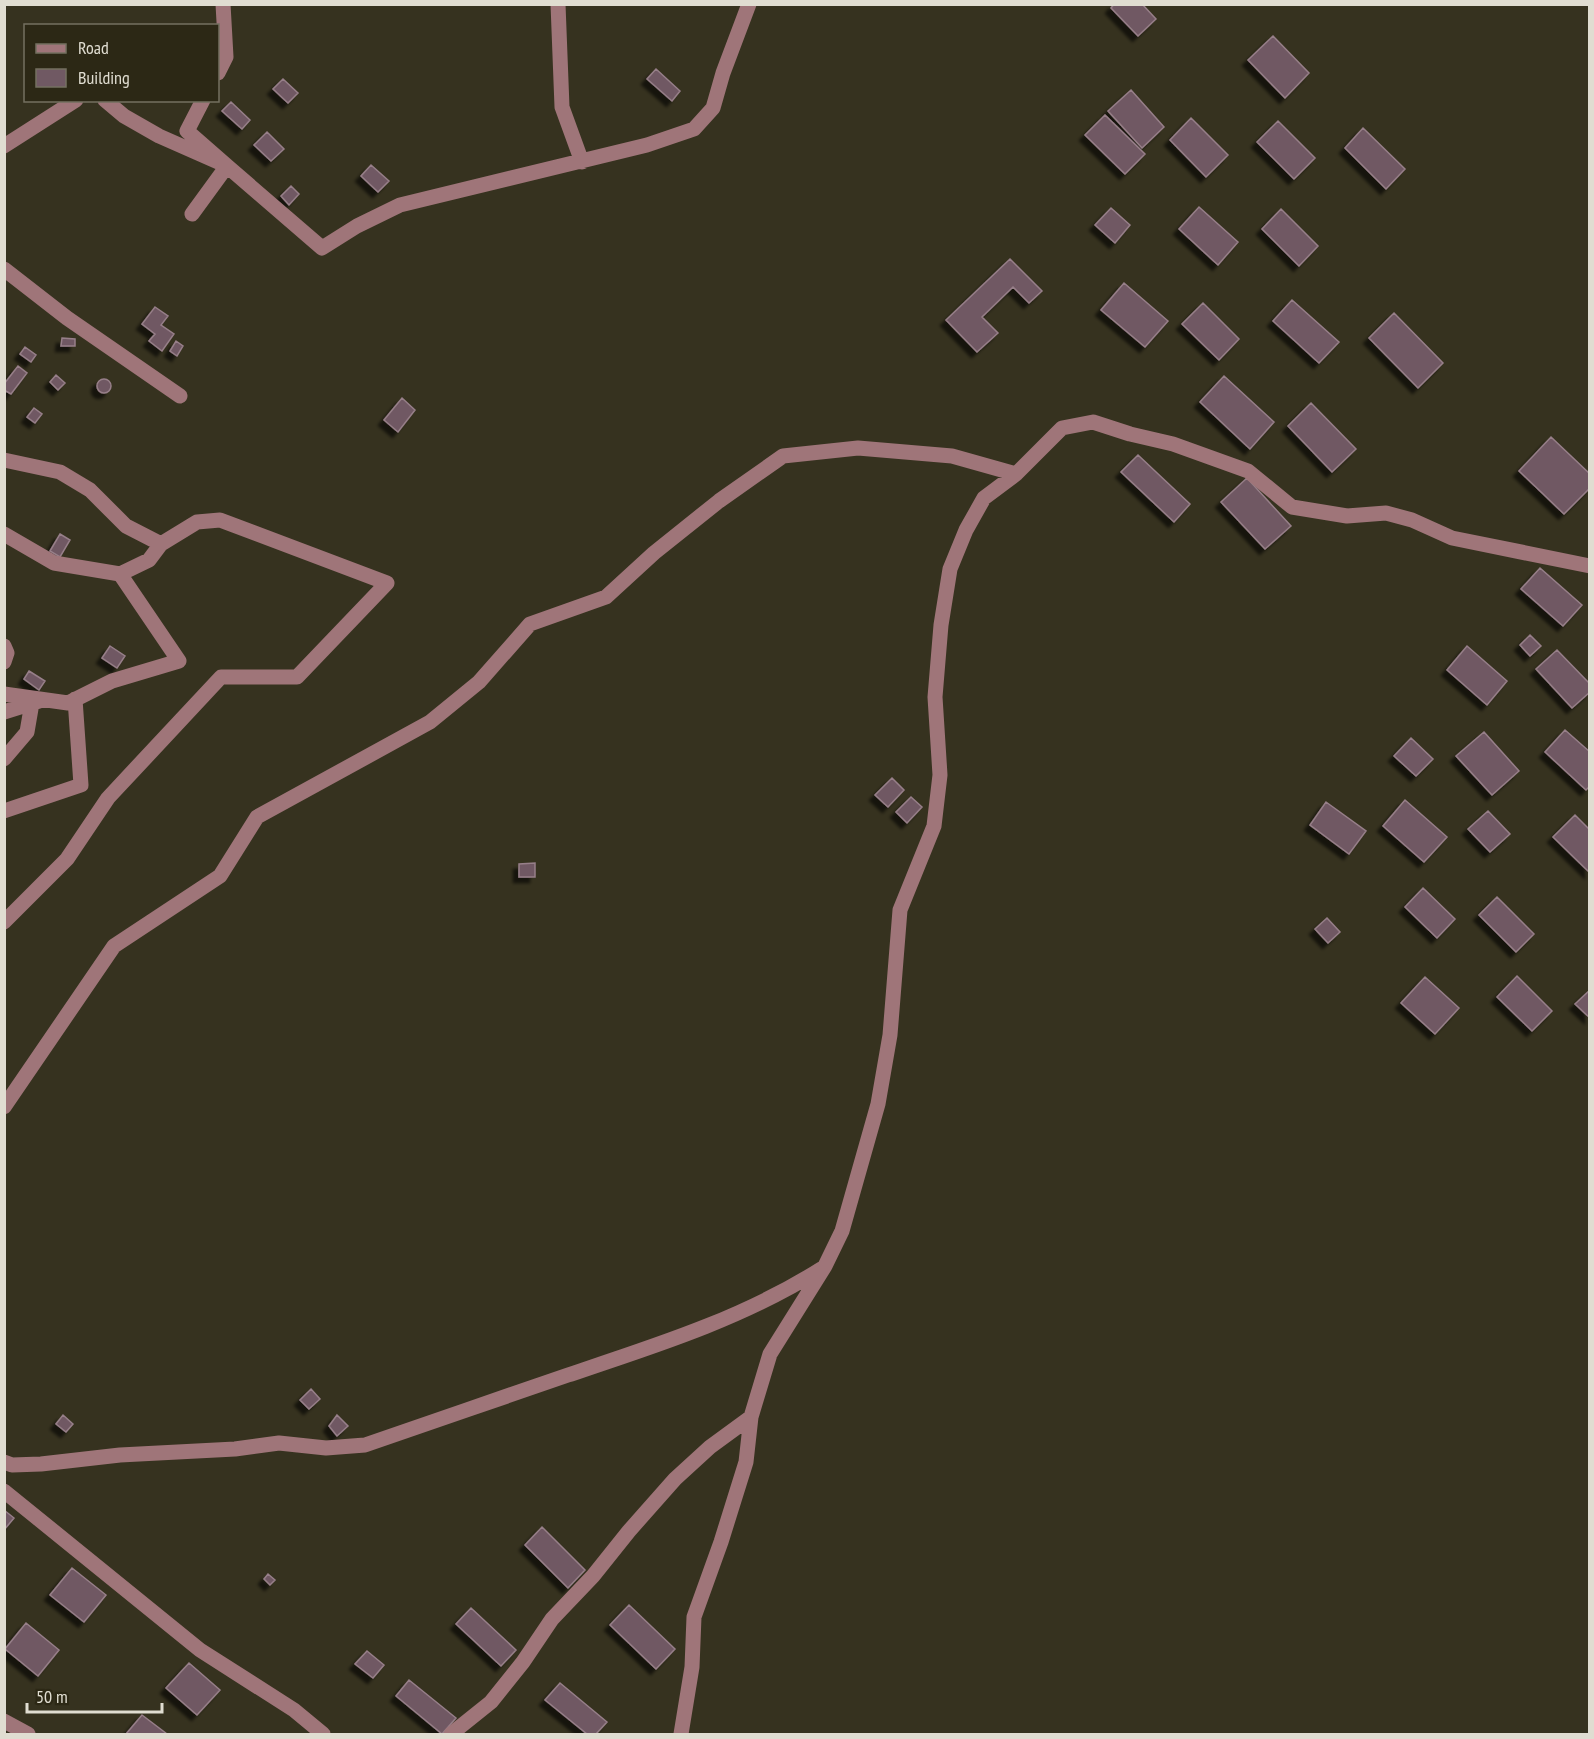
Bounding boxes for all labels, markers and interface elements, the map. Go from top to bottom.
legend [24,24,219,102]
text: Road [78,36,109,59]
text: Building [78,66,130,89]
scale bar [27,1676,162,1714]
text: 50 m [36,1685,68,1708]

